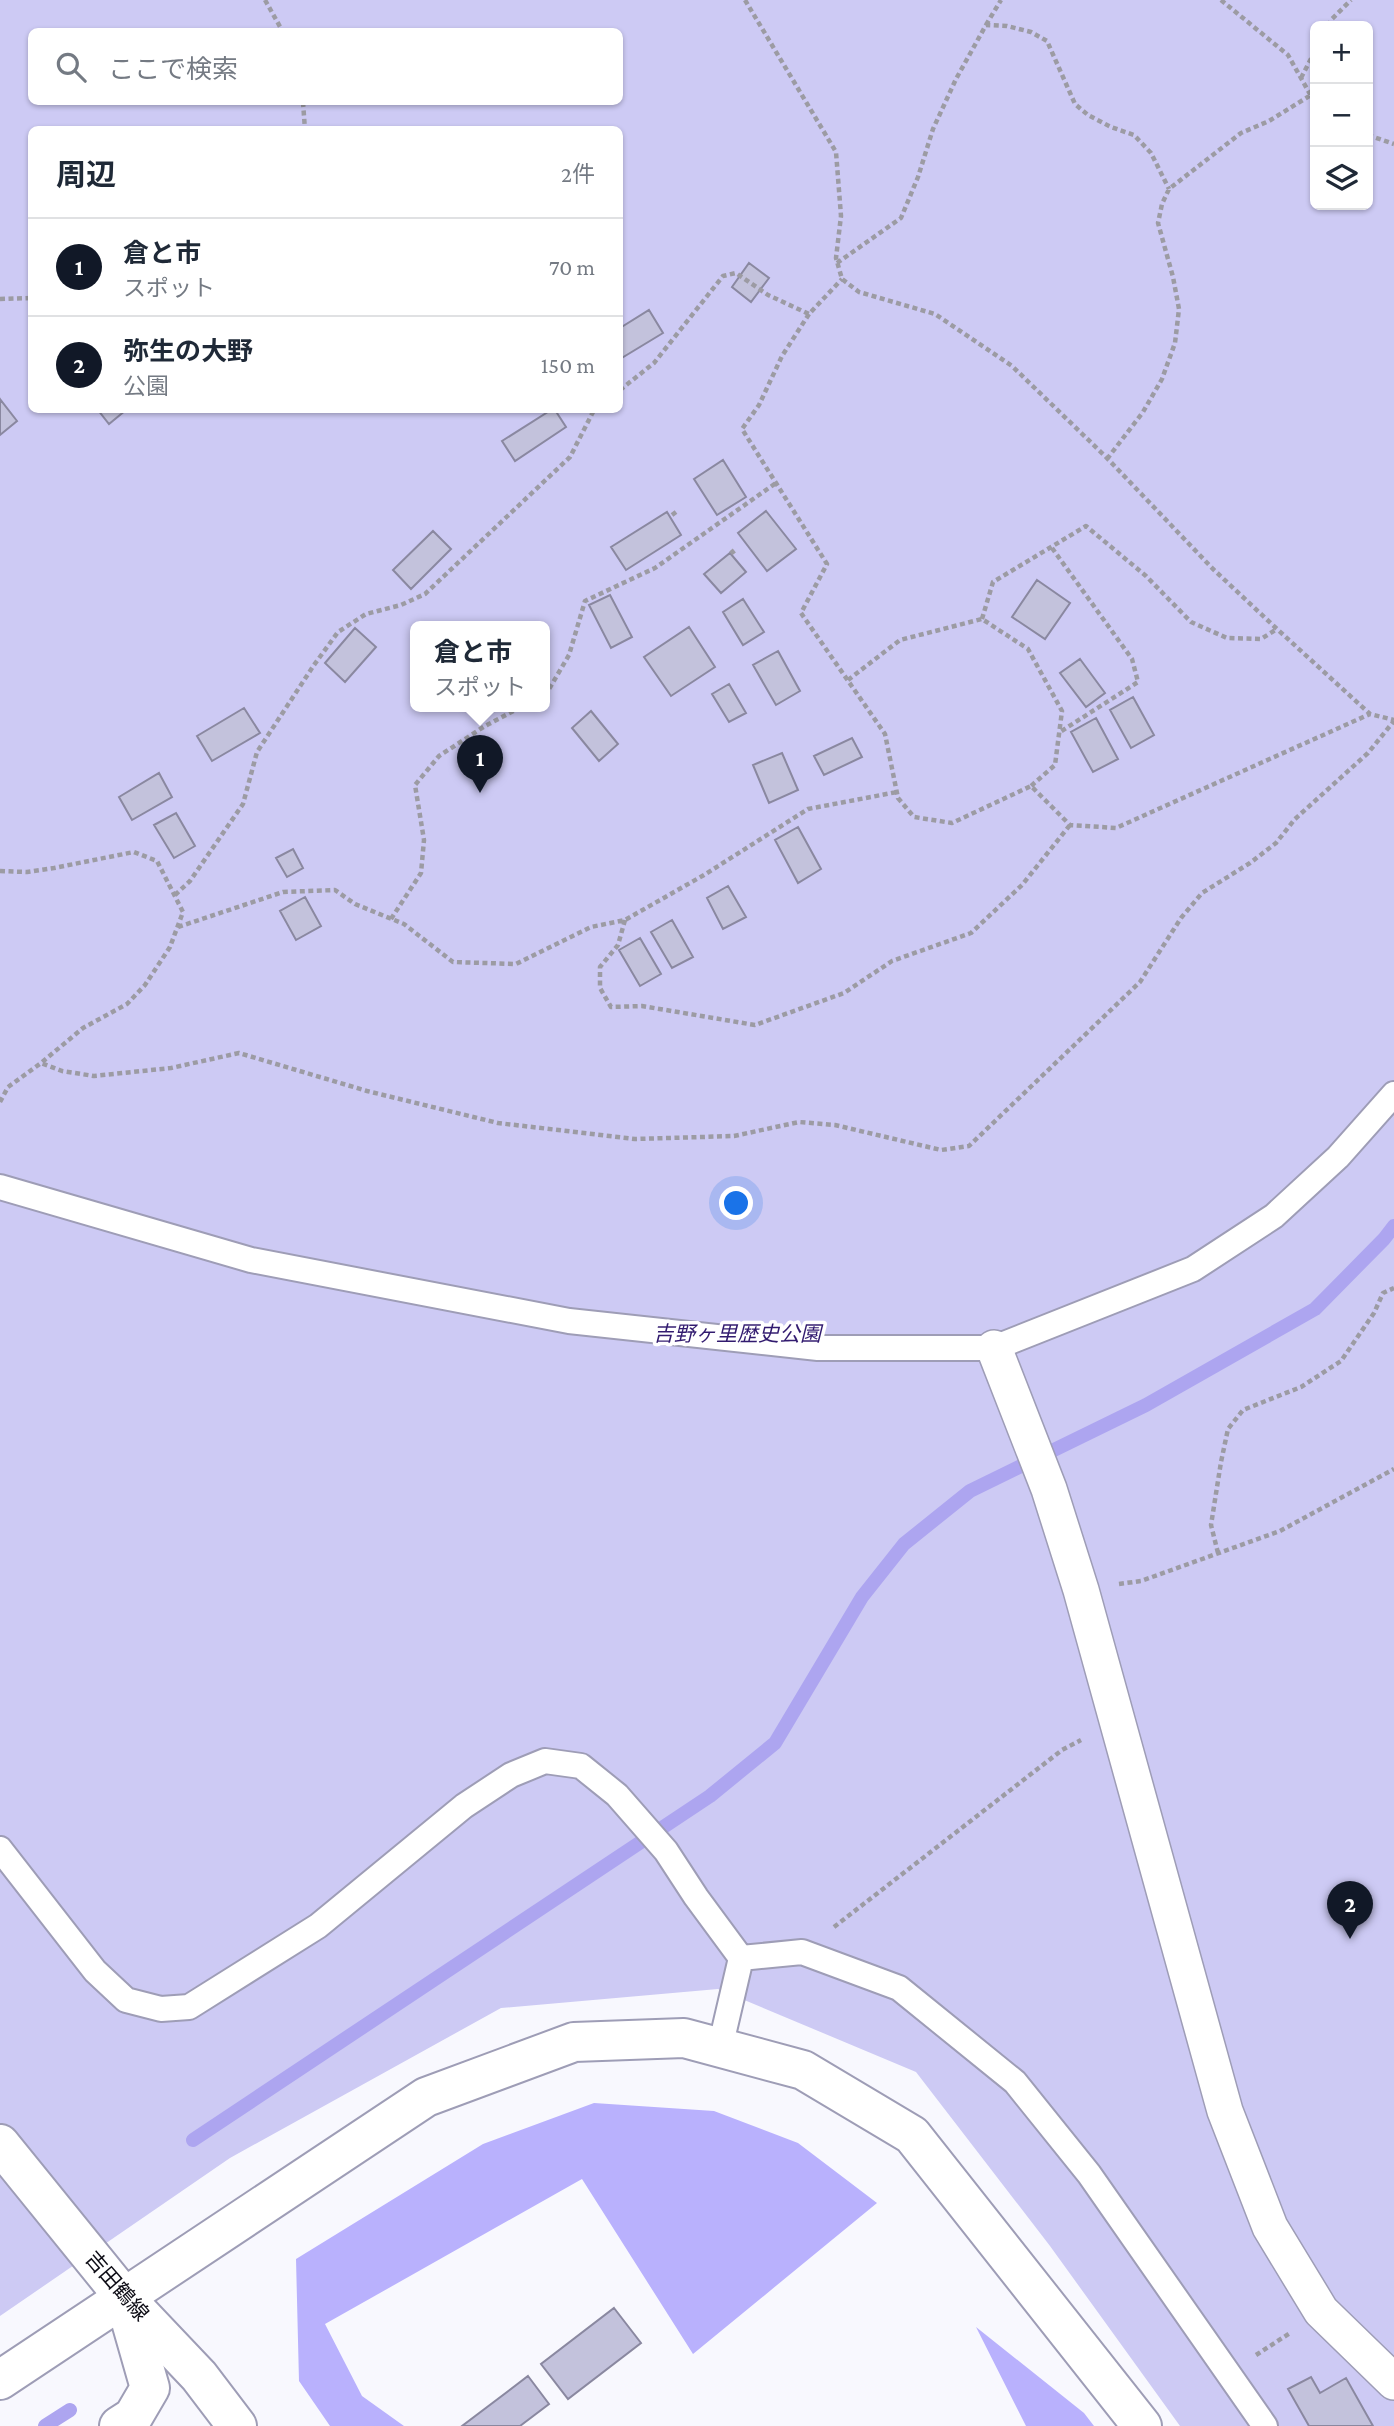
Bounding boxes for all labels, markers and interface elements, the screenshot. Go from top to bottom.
map controls [1310,21,1373,210]
button: + [1310,21,1373,84]
search box [28,28,623,105]
icon: search [52,48,90,86]
text: ここで検索 [108,55,238,84]
button: − [1310,84,1373,147]
button: layers [1310,147,1373,210]
text: 周辺 [56,158,116,191]
text: 2件 [561,161,595,187]
text: 倉と市 [123,239,201,268]
text: 1 [75,254,83,280]
text: 70 m [549,254,595,280]
text: スポット [123,275,215,301]
text: 弥生の大野 [123,337,253,366]
text: 2 [73,352,85,378]
text: 150 m [541,352,595,378]
text: 公園 [123,373,169,399]
popup [410,621,550,712]
text: 倉と市 [434,638,512,667]
text: スポット [434,674,526,700]
pin: 1 [457,735,503,793]
your location [719,1186,753,1220]
park label: 吉野ヶ里歴史公園 [653,1322,824,1346]
pin: 2 [1327,1881,1373,1939]
street label: 吉田鶴線 [80,2246,154,2326]

